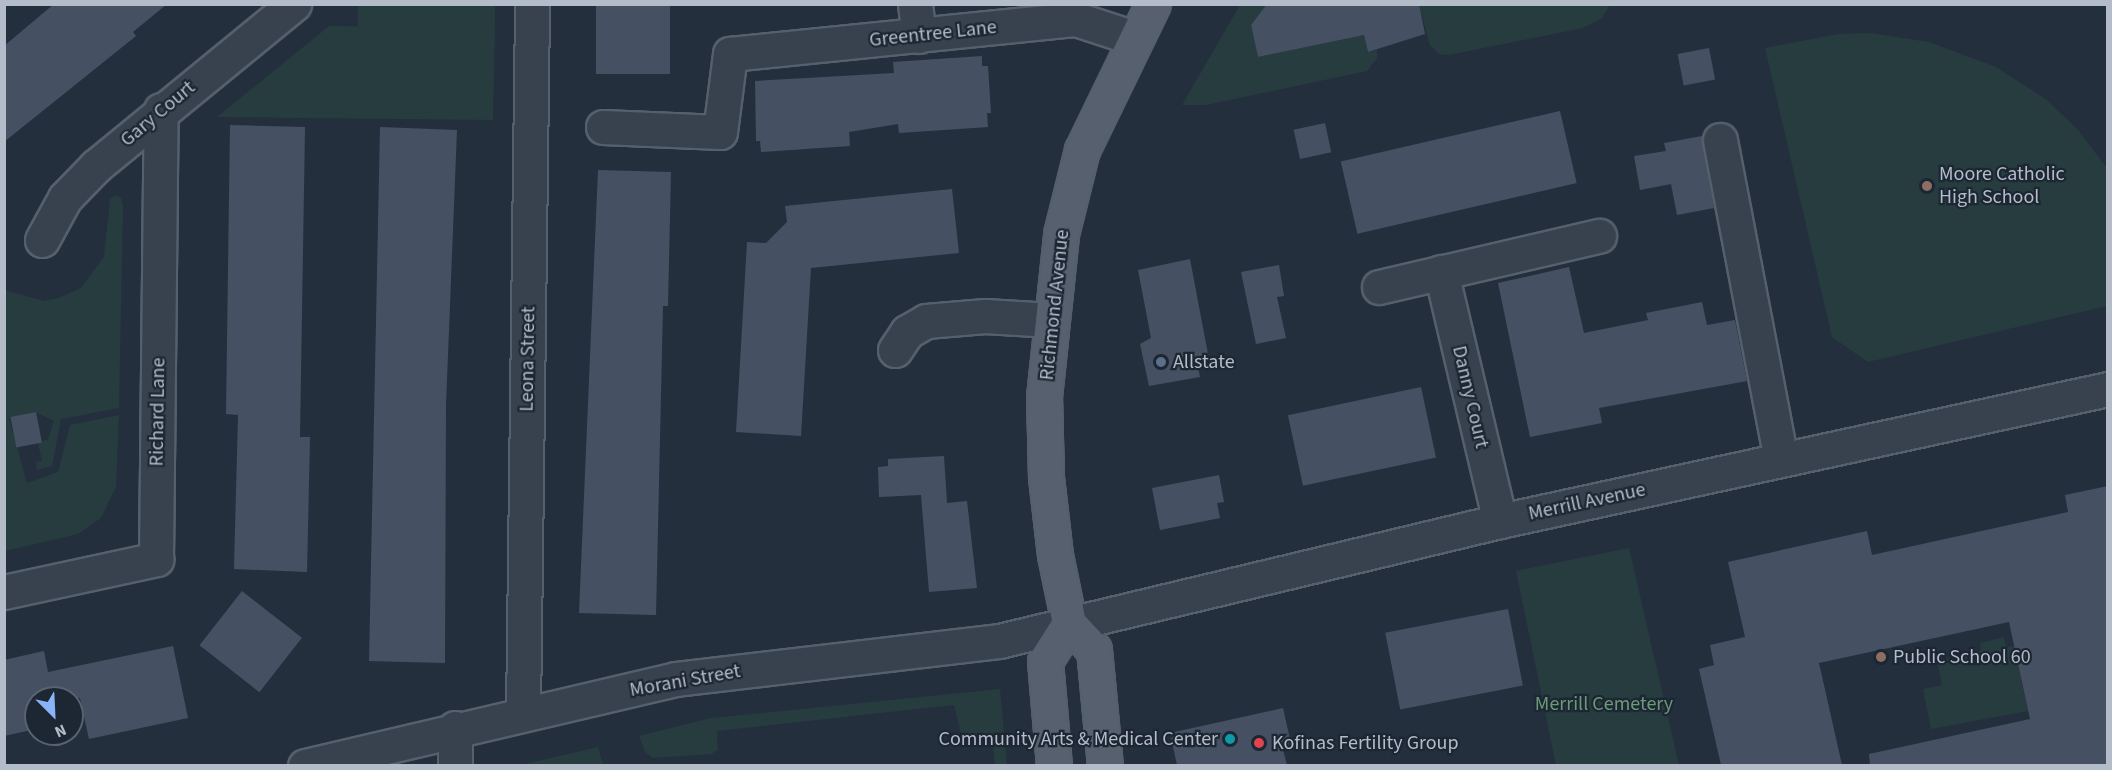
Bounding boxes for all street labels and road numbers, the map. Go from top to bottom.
street label: Greentree Lane [868,15,998,53]
street label: Gary Court [116,76,200,152]
street label: Richmond Avenue [1035,228,1075,382]
street label: Leona Street [515,306,541,412]
street label: Danny Court [1447,343,1493,451]
street label: Richard Lane [145,357,171,467]
street label: Merrill Avenue [1526,478,1648,526]
street label: Morani Street [628,659,742,703]

